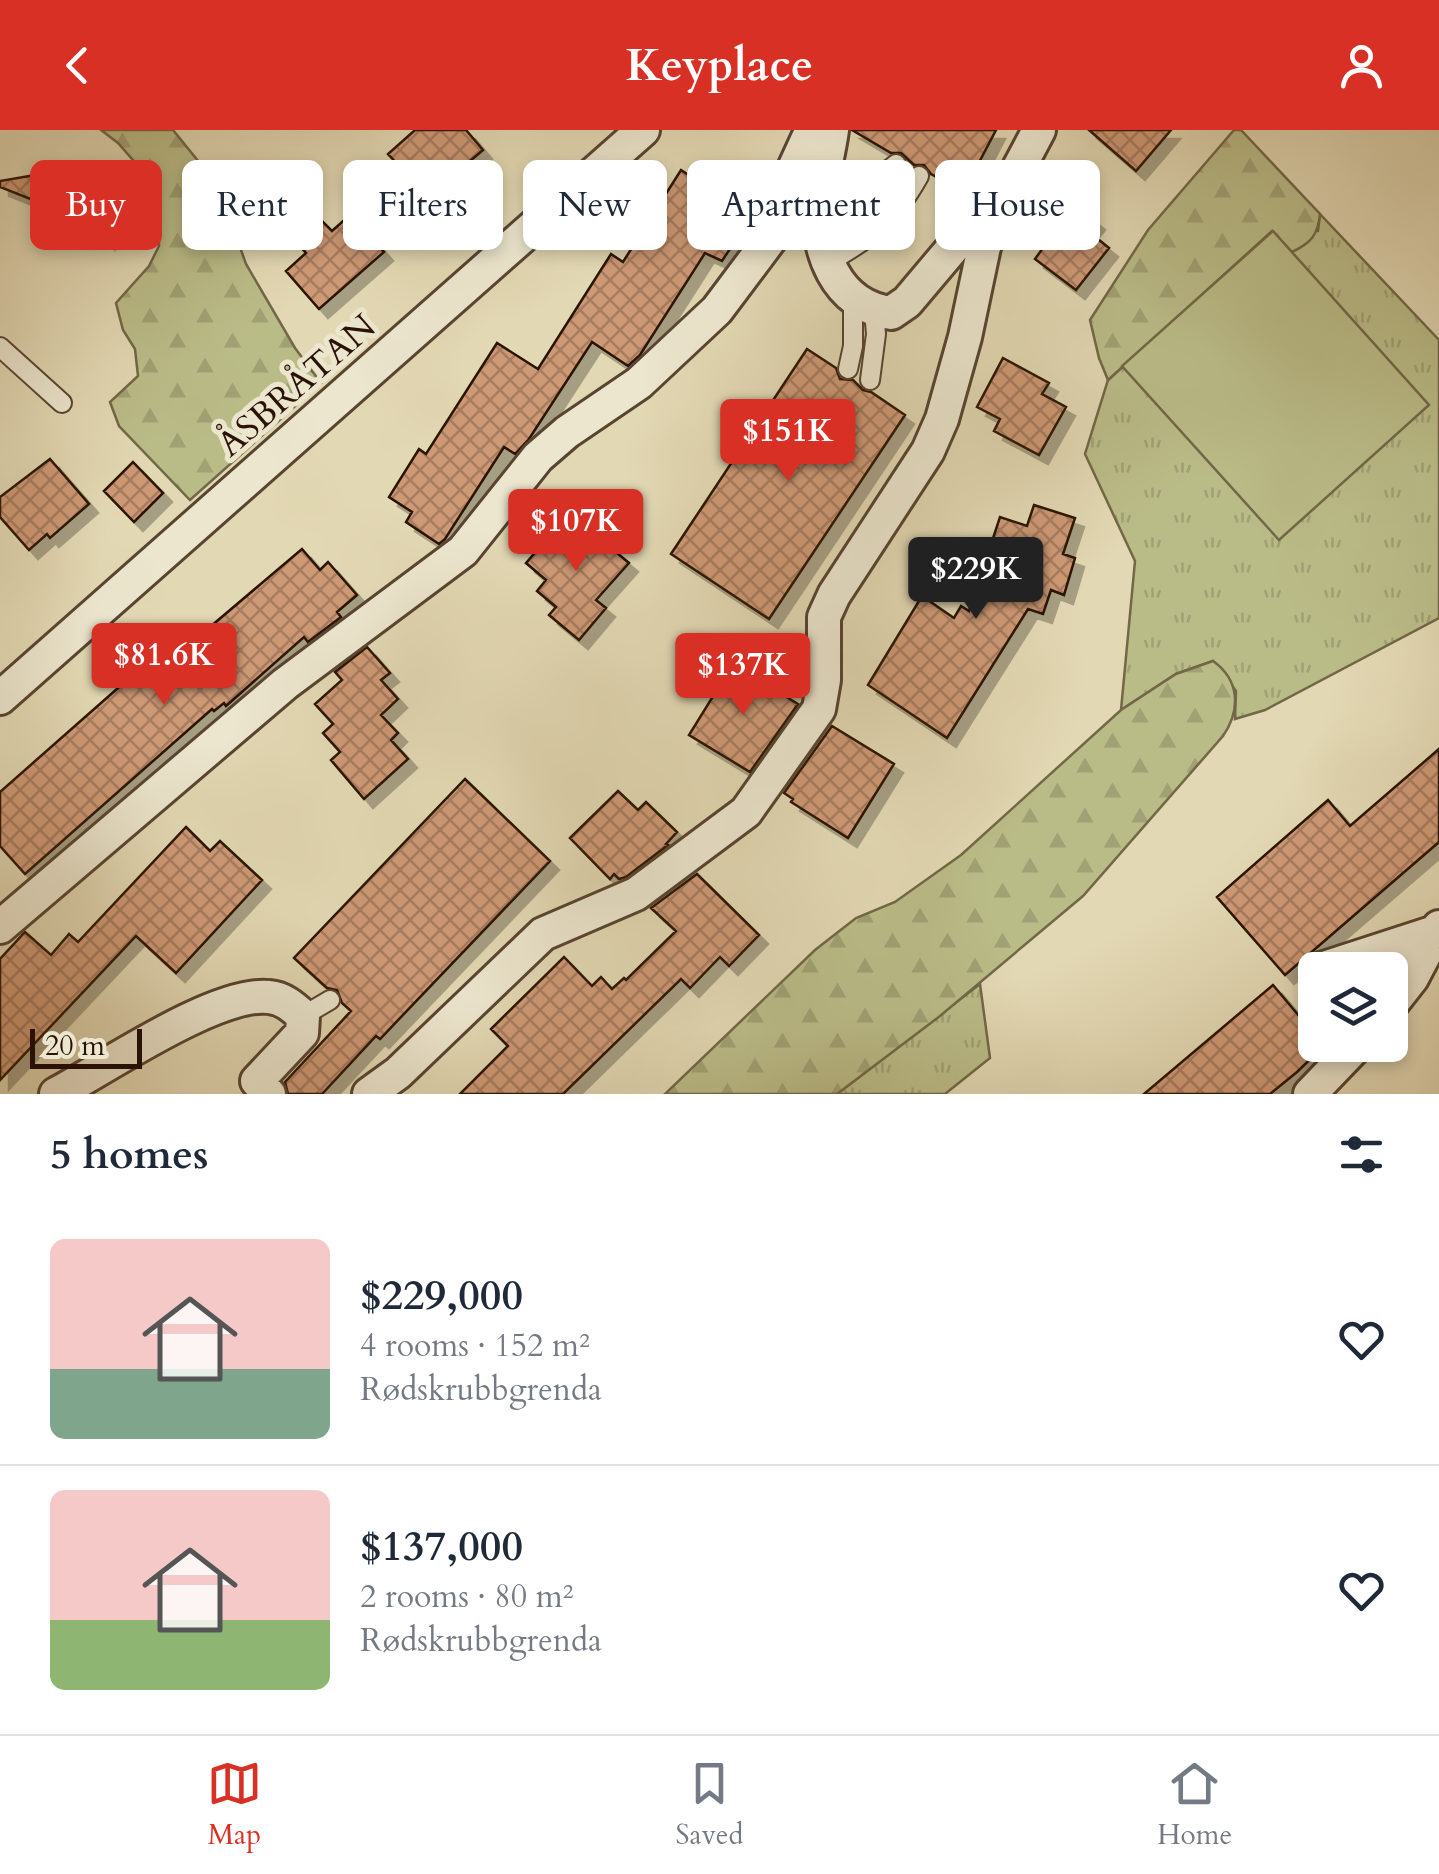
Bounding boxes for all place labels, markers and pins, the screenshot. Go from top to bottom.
pin: $151K [718,399,858,484]
pin: $107K [506,489,646,574]
pin: $229K [906,537,1046,622]
pin: $81.6K [83,623,245,708]
pin: $137K [673,633,813,718]

